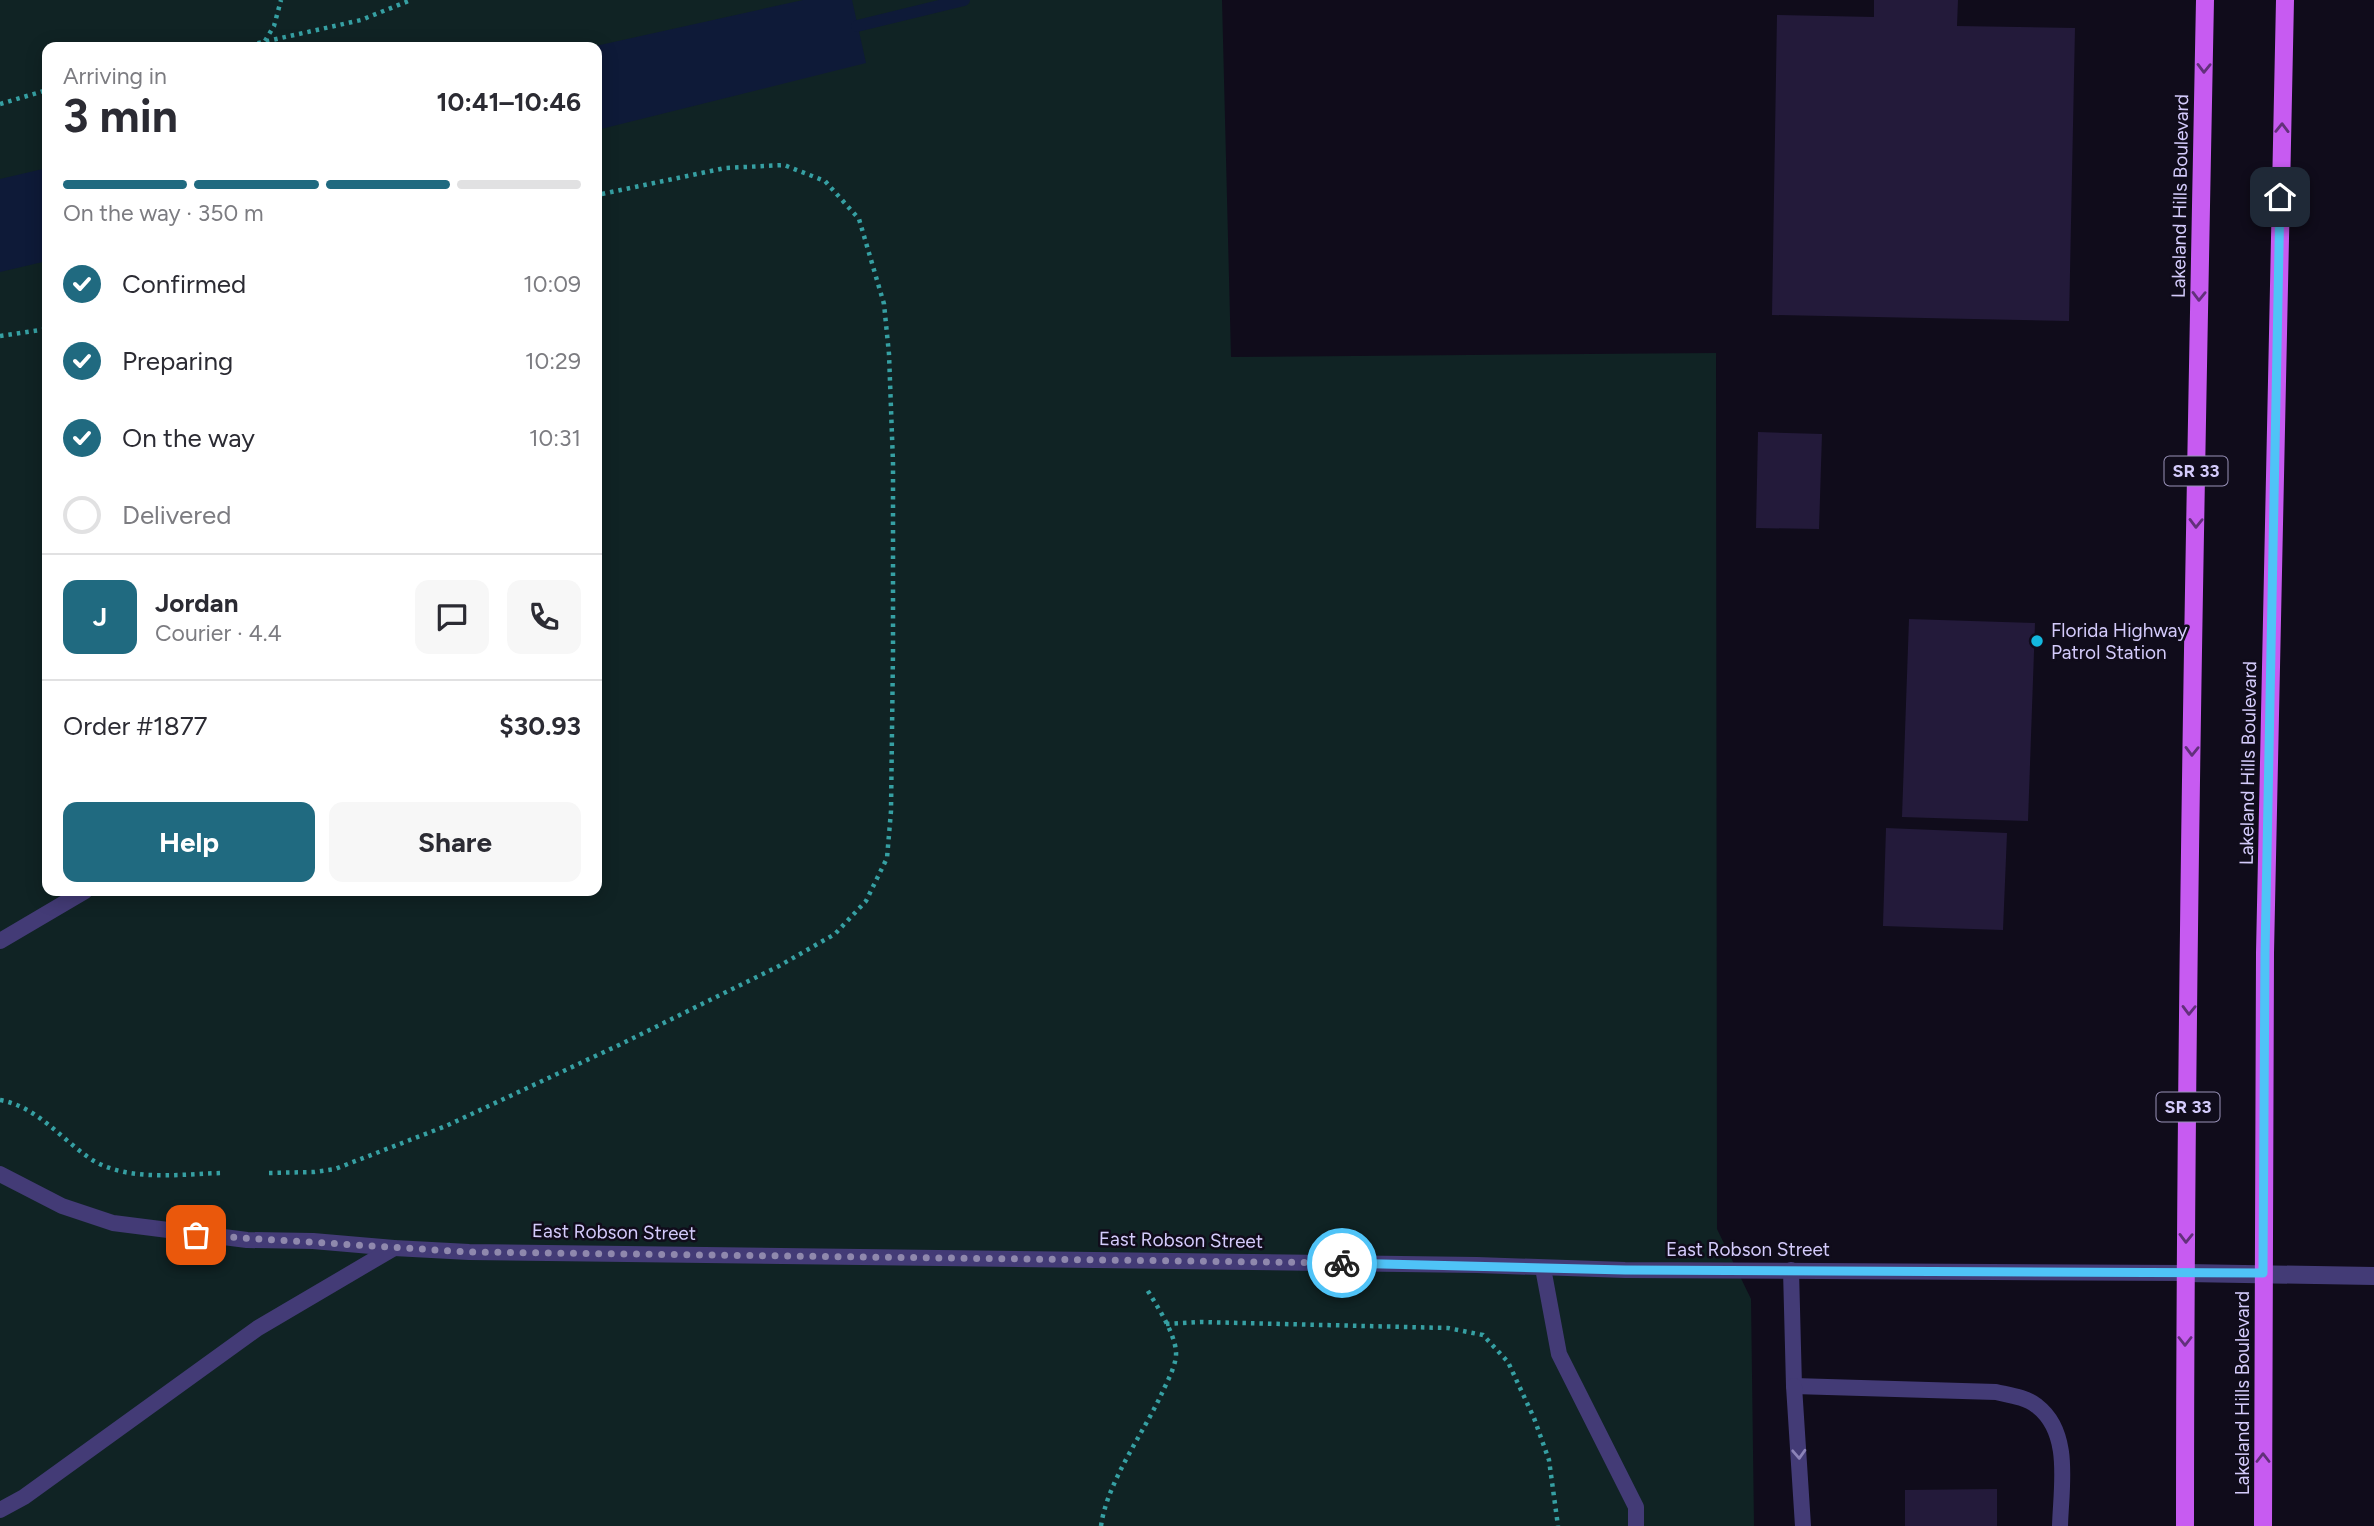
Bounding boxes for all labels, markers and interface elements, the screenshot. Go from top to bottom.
text: Arriving in [63,62,167,90]
one-way arrow [2196,63,2212,74]
text: 10:41–10:46 [436,86,581,118]
text: 3 min [63,88,178,144]
street label: Lakeland Hills Boulevard [2167,94,2193,298]
one-way arrow [2274,123,2289,134]
pin [2250,167,2310,227]
icon: home [2261,178,2299,216]
text: On the way · 350 m [63,199,264,227]
icon: check [63,265,101,303]
text: Confirmed [122,268,246,300]
text: 10:09 [523,270,581,298]
one-way arrow [2192,290,2207,301]
icon: check [63,342,101,380]
text: Preparing [122,345,233,377]
text: 10:29 [525,347,581,375]
icon: check [63,419,101,457]
text: On the way [122,422,255,454]
text: 10:31 [529,424,581,452]
road number: SR 33 [2164,457,2228,486]
text: Delivered [122,499,231,531]
one-way arrow [2188,518,2203,529]
button: chat [415,580,489,654]
button: phone [507,580,581,654]
text: Jordan [155,587,238,619]
text: J [93,601,107,633]
text: Courier · 4.4 [155,619,282,647]
place label: Florida Highway Patrol Station [2051,619,2187,664]
marker: Florida Highway Patrol Station [2029,633,2045,649]
street label: Lakeland Hills Boulevard [2235,661,2261,865]
text: Order #1877 [63,710,208,742]
text: $30.93 [499,710,581,742]
one-way arrow [2184,746,2200,756]
button: Help [63,802,315,882]
button: Share [329,802,581,882]
one-way arrow [2181,1005,2196,1016]
road number: SR 33 [2156,1092,2220,1122]
pin [166,1205,226,1265]
icon: bag [177,1216,215,1254]
street label: East Robson Street [532,1219,696,1245]
street label: East Robson Street [1099,1227,1263,1253]
courier [1307,1228,1377,1298]
one-way arrow [2178,1233,2194,1243]
street label: East Robson Street [1666,1238,1830,1261]
icon: bike [1323,1244,1361,1282]
street label: Lakeland Hills Boulevard [2231,1291,2254,1495]
one-way arrow [2177,1336,2193,1347]
one-way arrow [1791,1449,1806,1460]
one-way arrow [2255,1452,2271,1463]

